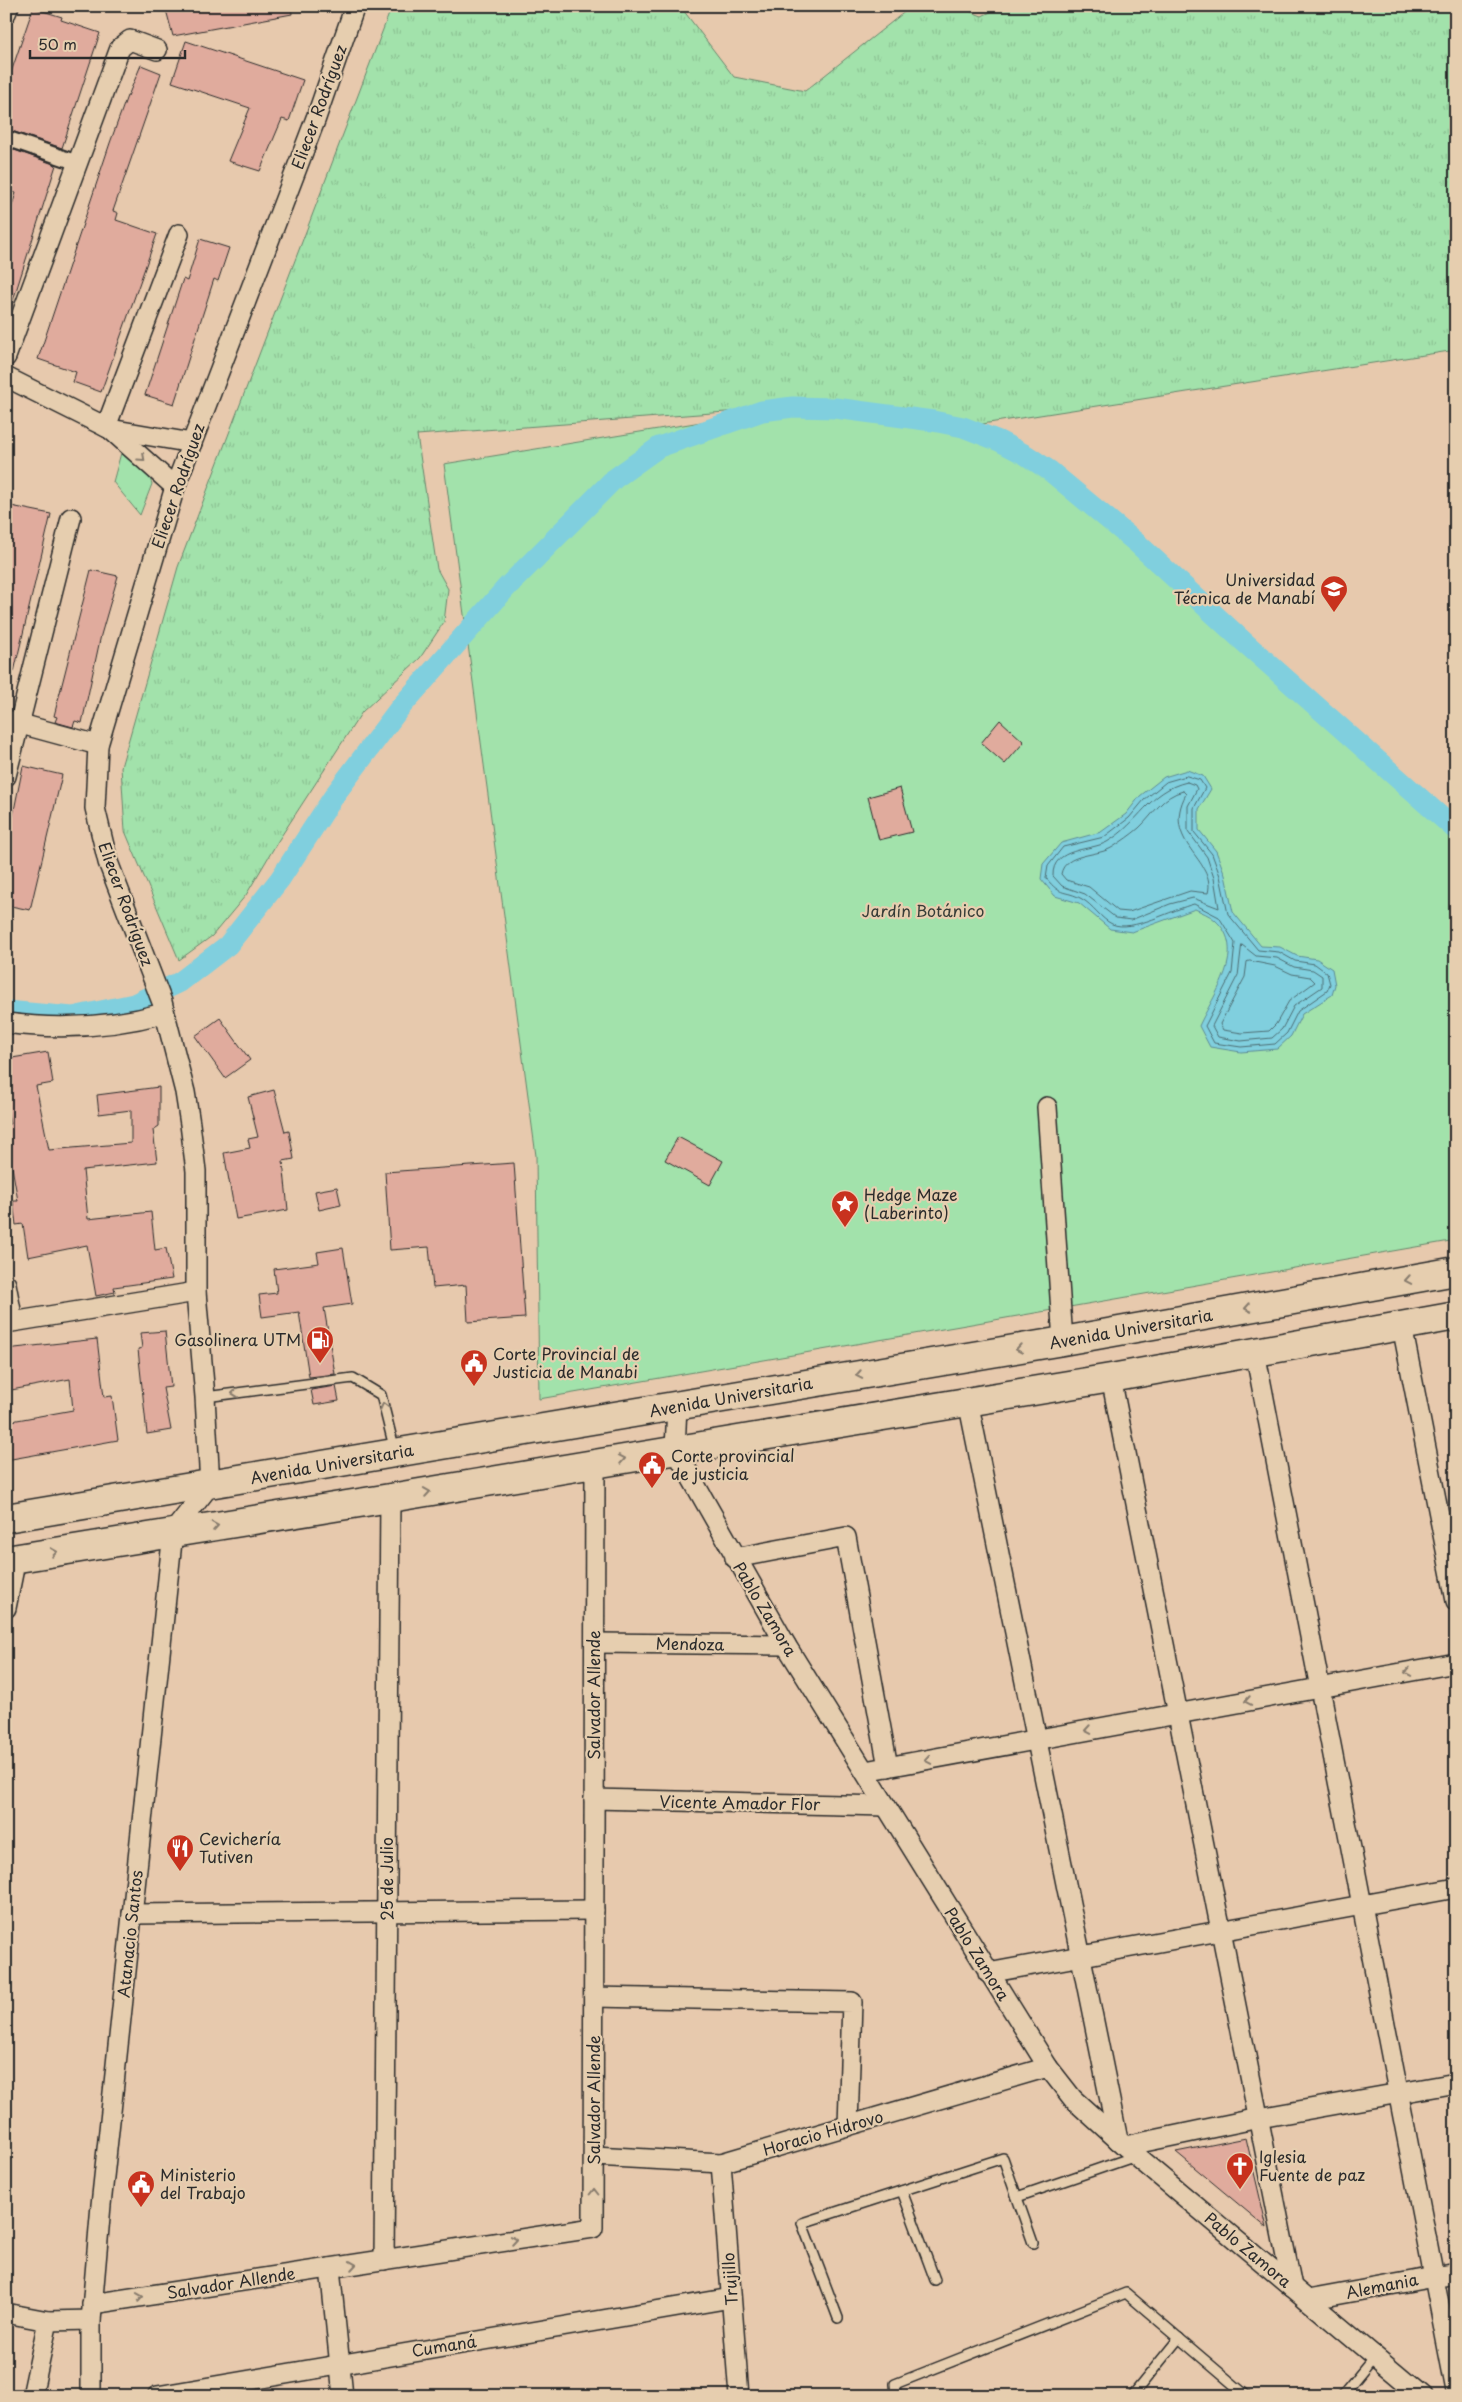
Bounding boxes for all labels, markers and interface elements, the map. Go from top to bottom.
scale bar [30,28,185,60]
text: 50 m [38,32,77,55]
street label: Eliecer Rodríguez [284,41,352,172]
street label: Eliecer Rodríguez [144,420,210,551]
one-way arrow [137,452,146,461]
place label: Universidad Técnica de Manabí [1174,567,1316,609]
school or university icon: Universidad Técnica de Manabí [1319,574,1349,613]
street label: Eliecer Rodríguez [93,838,161,970]
park label: Jardín Botánico [862,898,984,922]
place label: Hedge Maze (Laberinto) [864,1182,957,1224]
place icon: Hedge Maze (Laberinto) [830,1189,860,1228]
one-way arrow [1403,1274,1412,1284]
street label: Avenida Universitaria [1047,1302,1214,1354]
one-way arrow [1243,1303,1252,1313]
fuel station icon: Gasolinera UTM [305,1325,335,1364]
place label: Gasolinera UTM [174,1327,301,1351]
place label: Corte Provincial de Justicia de Manabi [493,1341,640,1383]
one-way arrow [1014,1343,1023,1353]
public building icon: Corte Provincial de Justicia de Manabi [459,1348,489,1387]
street label: Avenida Universitaria [647,1370,814,1422]
one-way arrow [854,1370,863,1380]
one-way arrow [231,1387,239,1398]
one-way arrow [379,1401,390,1410]
street label: Avenida Universitaria [248,1437,415,1489]
place label: Corte provincial de justicia [671,1443,795,1485]
public building icon: Corte provincial de justicia [637,1450,667,1489]
one-way arrow [617,1455,626,1465]
one-way arrow [423,1488,431,1498]
one-way arrow [210,1521,219,1531]
one-way arrow [50,1547,59,1557]
street label: Pablo Zamora [728,1557,804,1661]
street label: Salvador Allende [581,1630,605,1760]
street label: Mendoza [655,1630,725,1656]
one-way arrow [1403,1666,1412,1676]
one-way arrow [1244,1695,1252,1706]
one-way arrow [1084,1725,1093,1735]
one-way arrow [924,1754,933,1764]
street label: Vicente Amador Flor [659,1789,821,1815]
place label: Cevichería Tutiven [199,1826,281,1868]
restaurant icon: Cevichería Tutiven [165,1833,195,1872]
street label: 25 de Julio [374,1837,398,1921]
street label: Atanacio Santos [110,1869,148,1999]
street label: Pablo Zamora [939,1902,1016,2005]
street label: Salvador Allende [581,2035,605,2165]
street label: Horacio Hidrovo [760,2103,886,2161]
place label: Iglesia Fuente de paz [1259,2144,1365,2186]
church icon: Iglesia Fuente de paz [1225,2151,1255,2190]
place label: Ministerio del Trabajo [160,2162,246,2204]
public building icon: Ministerio del Trabajo [126,2169,156,2208]
one-way arrow [589,2188,599,2196]
street label: Pablo Zamora [1200,2206,1297,2293]
one-way arrow [509,2236,518,2246]
street label: Trujillo [715,2252,743,2306]
street label: Salvador Allende [165,2260,297,2304]
one-way arrow [349,2260,357,2270]
street label: Alemania [1344,2266,1420,2304]
one-way arrow [137,2292,145,2303]
street label: Cumaná [410,2328,478,2362]

